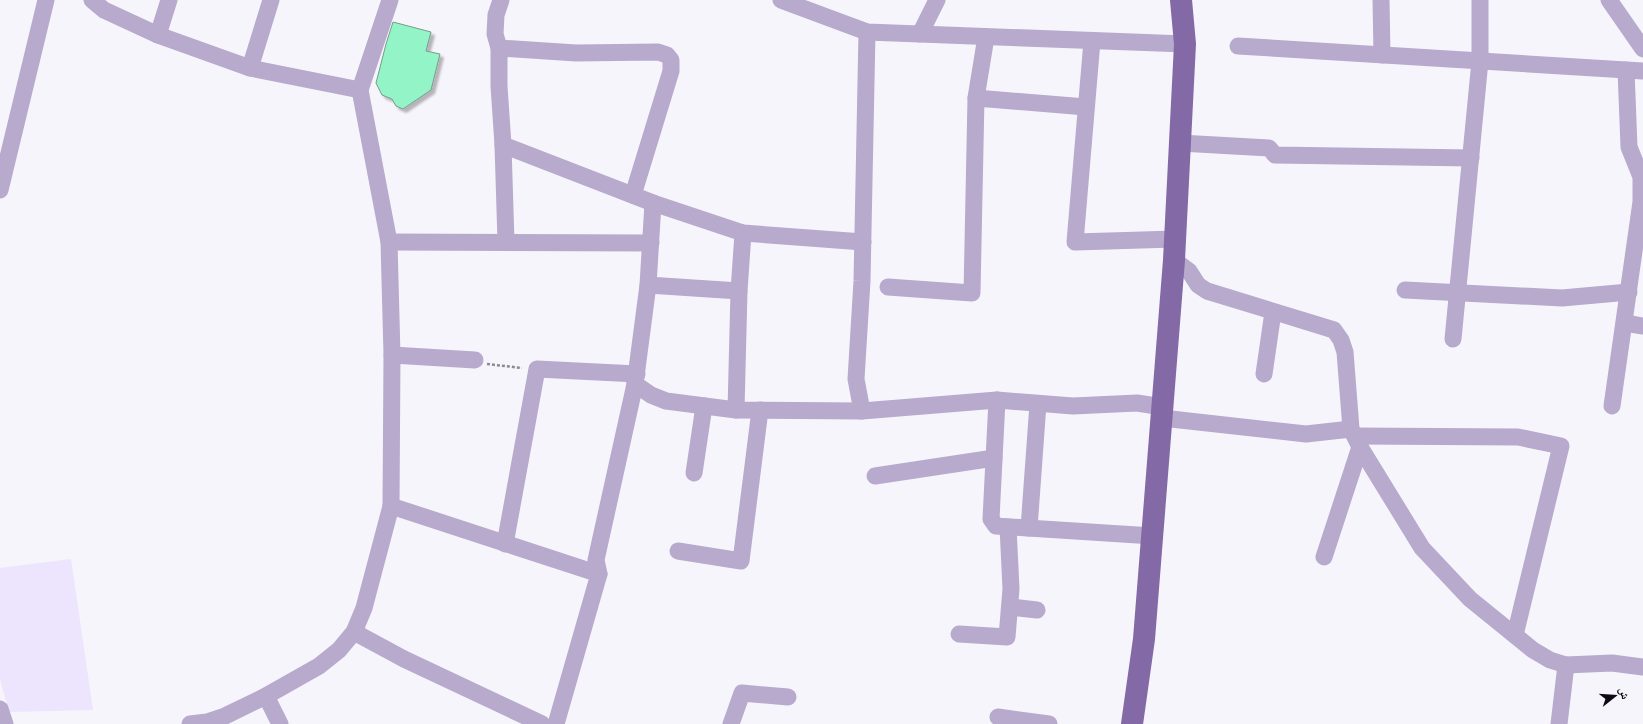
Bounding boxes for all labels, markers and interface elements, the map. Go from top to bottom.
north arrow [1595,676,1635,716]
text: ش [1615,686,1632,701]

